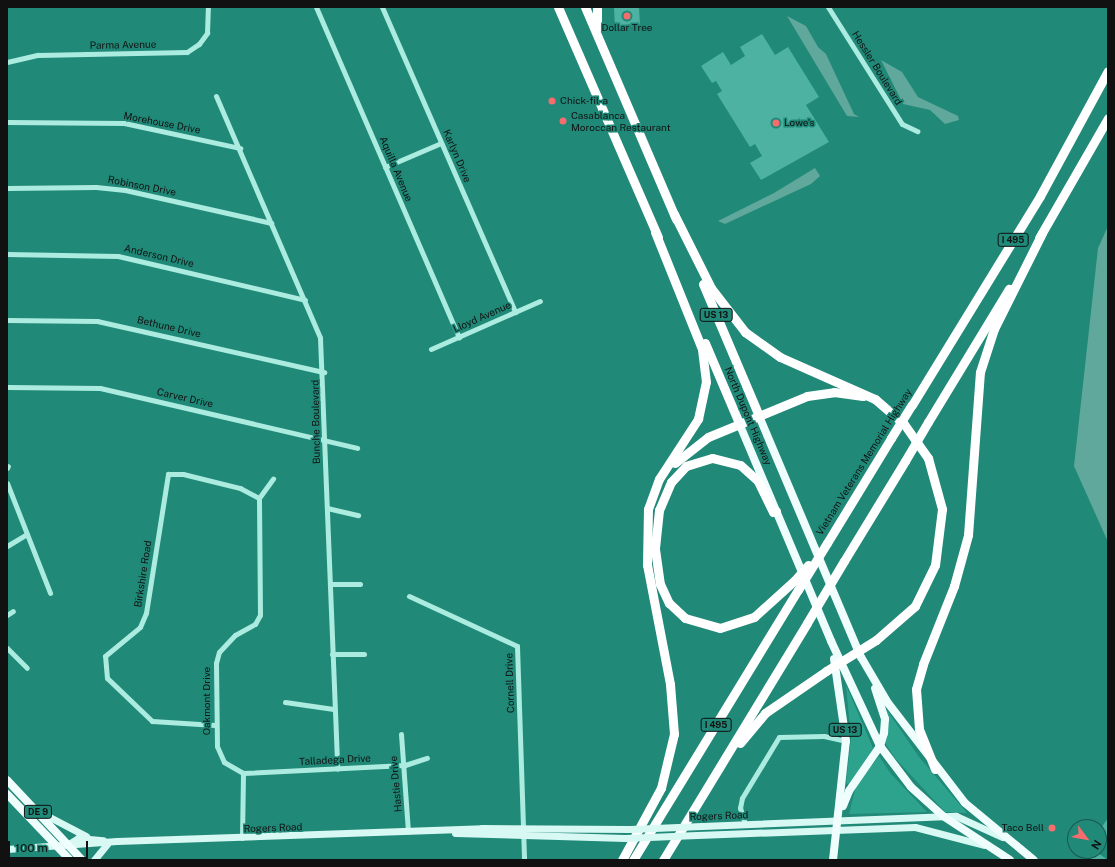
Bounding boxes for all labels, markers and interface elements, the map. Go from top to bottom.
marker: Dollar Tree [622,11,632,21]
place label: Dollar Tree [601,22,653,34]
street label: Hessler Boulevard [849,29,905,107]
street label: Parma Avenue [90,38,156,52]
place label: Chick-fil-a [560,95,608,107]
marker: Chick-fil-a [547,96,557,106]
place label: Casablanca Moroccan Restaurant [571,109,671,132]
street label: Morehouse Drive [122,110,202,136]
marker: Casablanca Moroccan Restaurant [558,116,568,126]
place label: Lowe's [784,117,815,129]
marker: Lowe's [771,118,781,128]
street label: Karlyn Drive [440,128,474,184]
street label: Aquilla Avenue [377,135,415,203]
street label: Robinson Drive [107,173,177,199]
road number: I 495 [997,233,1029,247]
street label: Anderson Drive [123,242,195,270]
street label: Lloyd Avenue [451,299,513,335]
road number: US 13 [699,308,733,322]
street label: Bethune Drive [136,314,202,340]
street label: North Dupont Highway [722,365,774,467]
street label: Bunche Boulevard [309,380,323,464]
street label: Carver Drive [156,386,214,410]
street label: Vietnam Veterans Memorial Highway [814,386,914,538]
street label: Birkshire Road [132,540,154,608]
street label: Cornell Drive [503,653,517,713]
street label: Oakmont Drive [201,667,213,735]
road number: I 495 [700,718,732,732]
road number: US 13 [828,723,862,737]
street label: Talladega Drive [299,752,371,768]
street label: Hastie Drive [388,755,404,813]
road number: DE 9 [23,805,53,819]
street label: Rogers Road [689,809,749,823]
north arrow [1067,819,1107,859]
street label: Rogers Road [243,821,303,835]
place label: Taco Bell [1001,822,1044,834]
marker: Taco Bell [1047,823,1057,833]
scale bar [10,833,90,859]
text: N [1089,838,1104,852]
text: 100 m [15,841,48,855]

